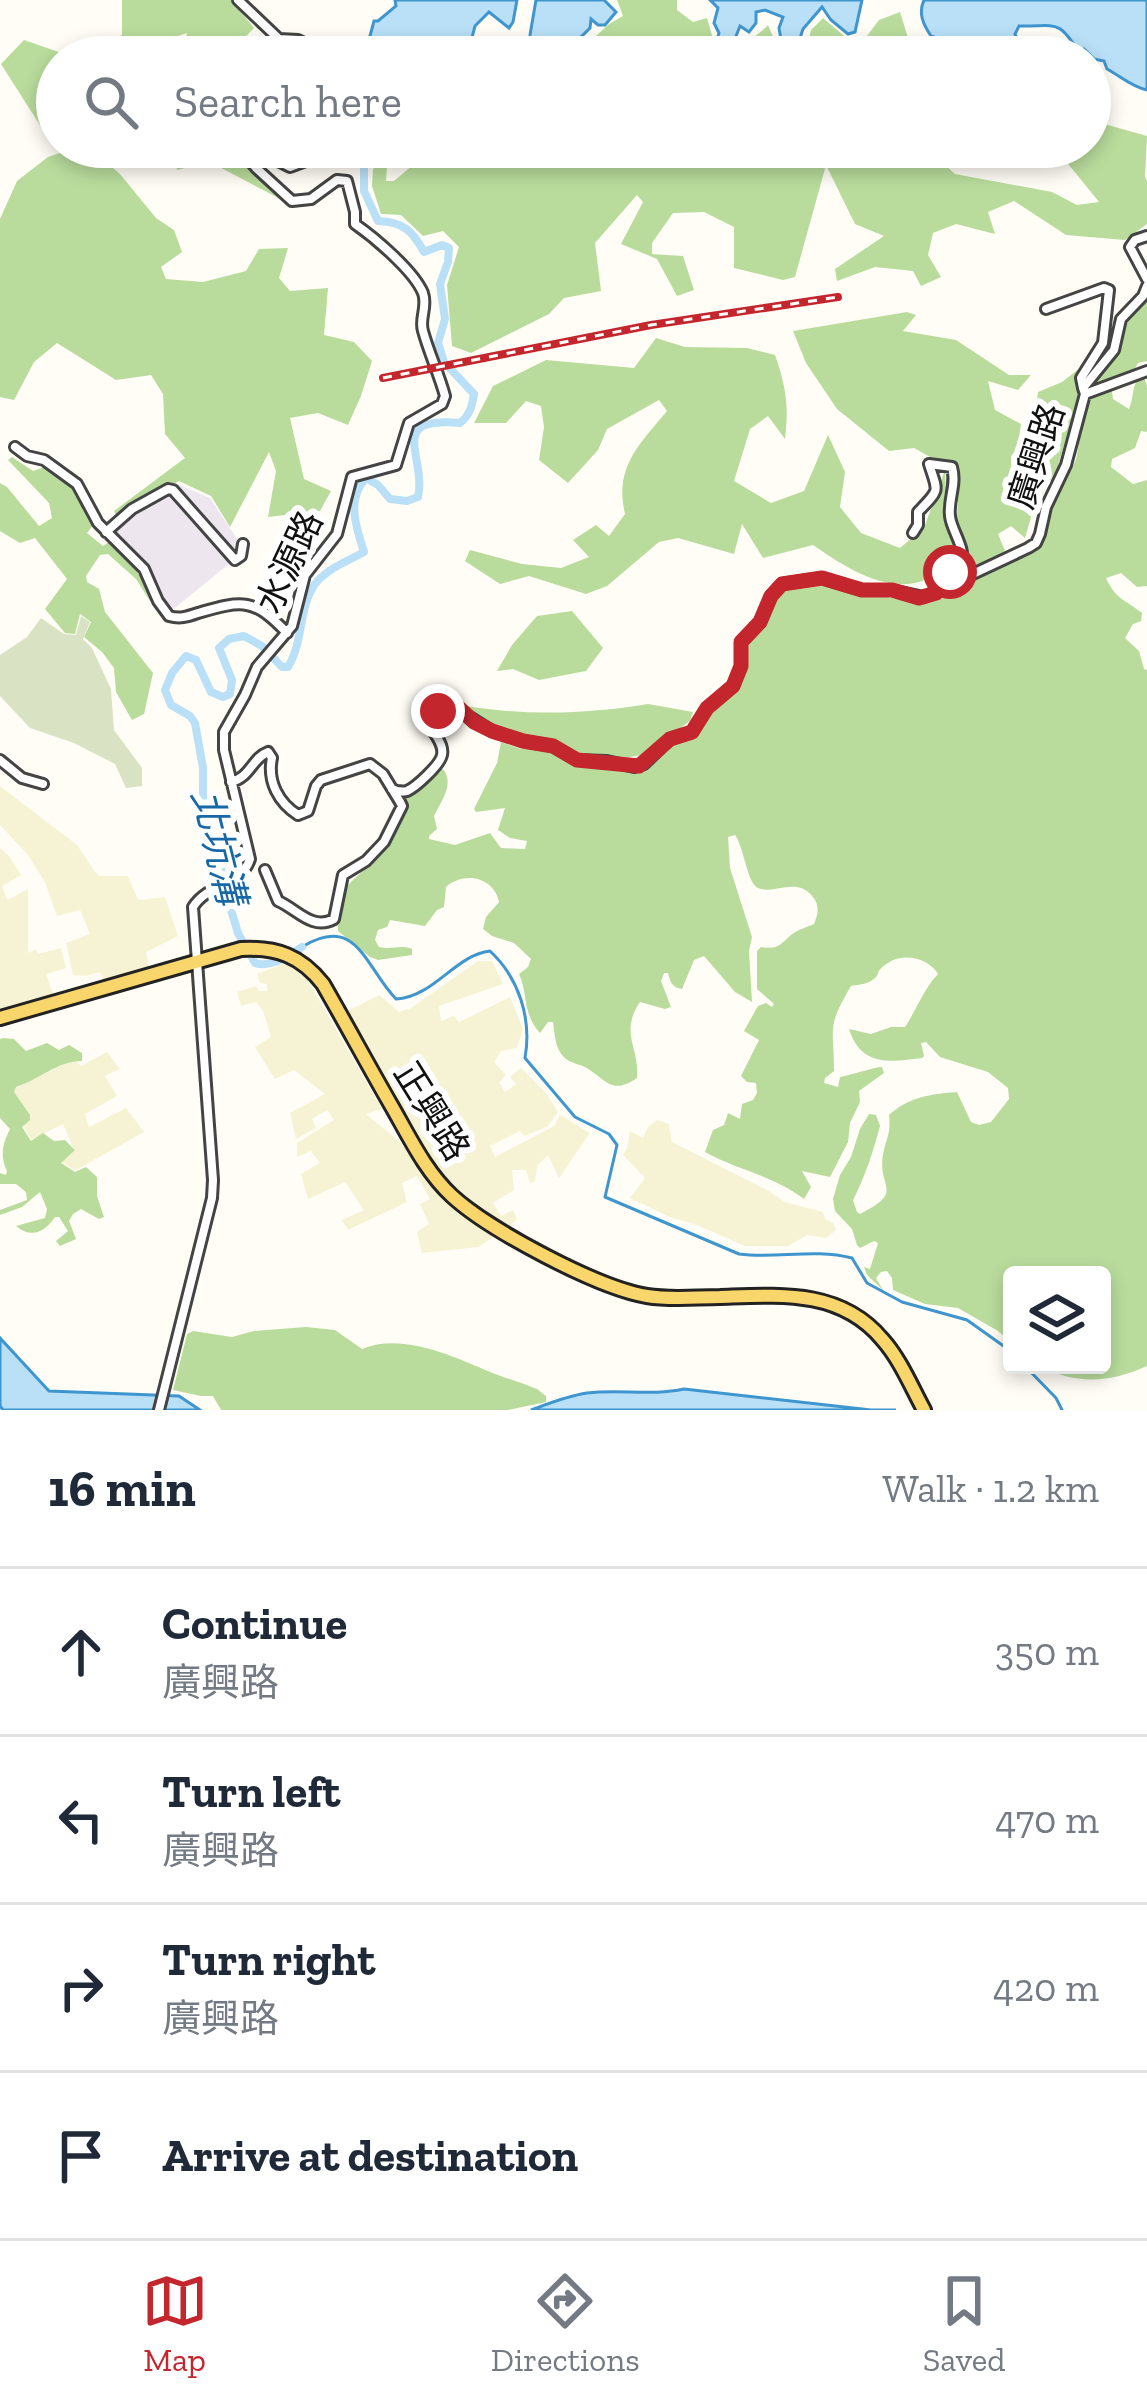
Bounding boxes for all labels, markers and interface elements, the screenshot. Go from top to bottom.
search box [36,36,1111,168]
icon: search [78,69,144,135]
text: Search here [174,75,402,129]
street label: 廣興路 [999,398,1073,514]
street label: 水源路 [247,504,331,620]
route start [923,545,977,599]
route end [411,684,465,738]
water label: 北坑溝 [182,785,257,914]
street label: 正興路 [385,1054,479,1168]
map controls [1003,1266,1111,1374]
button: layers [1003,1266,1111,1374]
text: 16 min [48,1458,196,1519]
text: Walk · 1.2 km [882,1465,1099,1512]
text: Continue [162,1597,347,1651]
icon: ahead [48,1619,114,1685]
text: 350 m [995,1628,1099,1675]
text: 廣興路 [162,1659,279,1706]
text: Turn left [162,1765,340,1819]
icon: left [48,1787,114,1853]
text: 470 m [995,1796,1099,1843]
text: 廣興路 [162,1827,279,1874]
text: Turn right [162,1933,375,1987]
icon: right [48,1955,114,2021]
text: 420 m [993,1964,1099,2011]
text: 廣興路 [162,1995,279,2042]
icon: arrive [48,2123,114,2189]
text: Arrive at destination [162,2129,578,2183]
tab: Map [142,2268,208,2379]
tab: Directions [491,2268,640,2379]
tab: Saved [923,2268,1005,2379]

